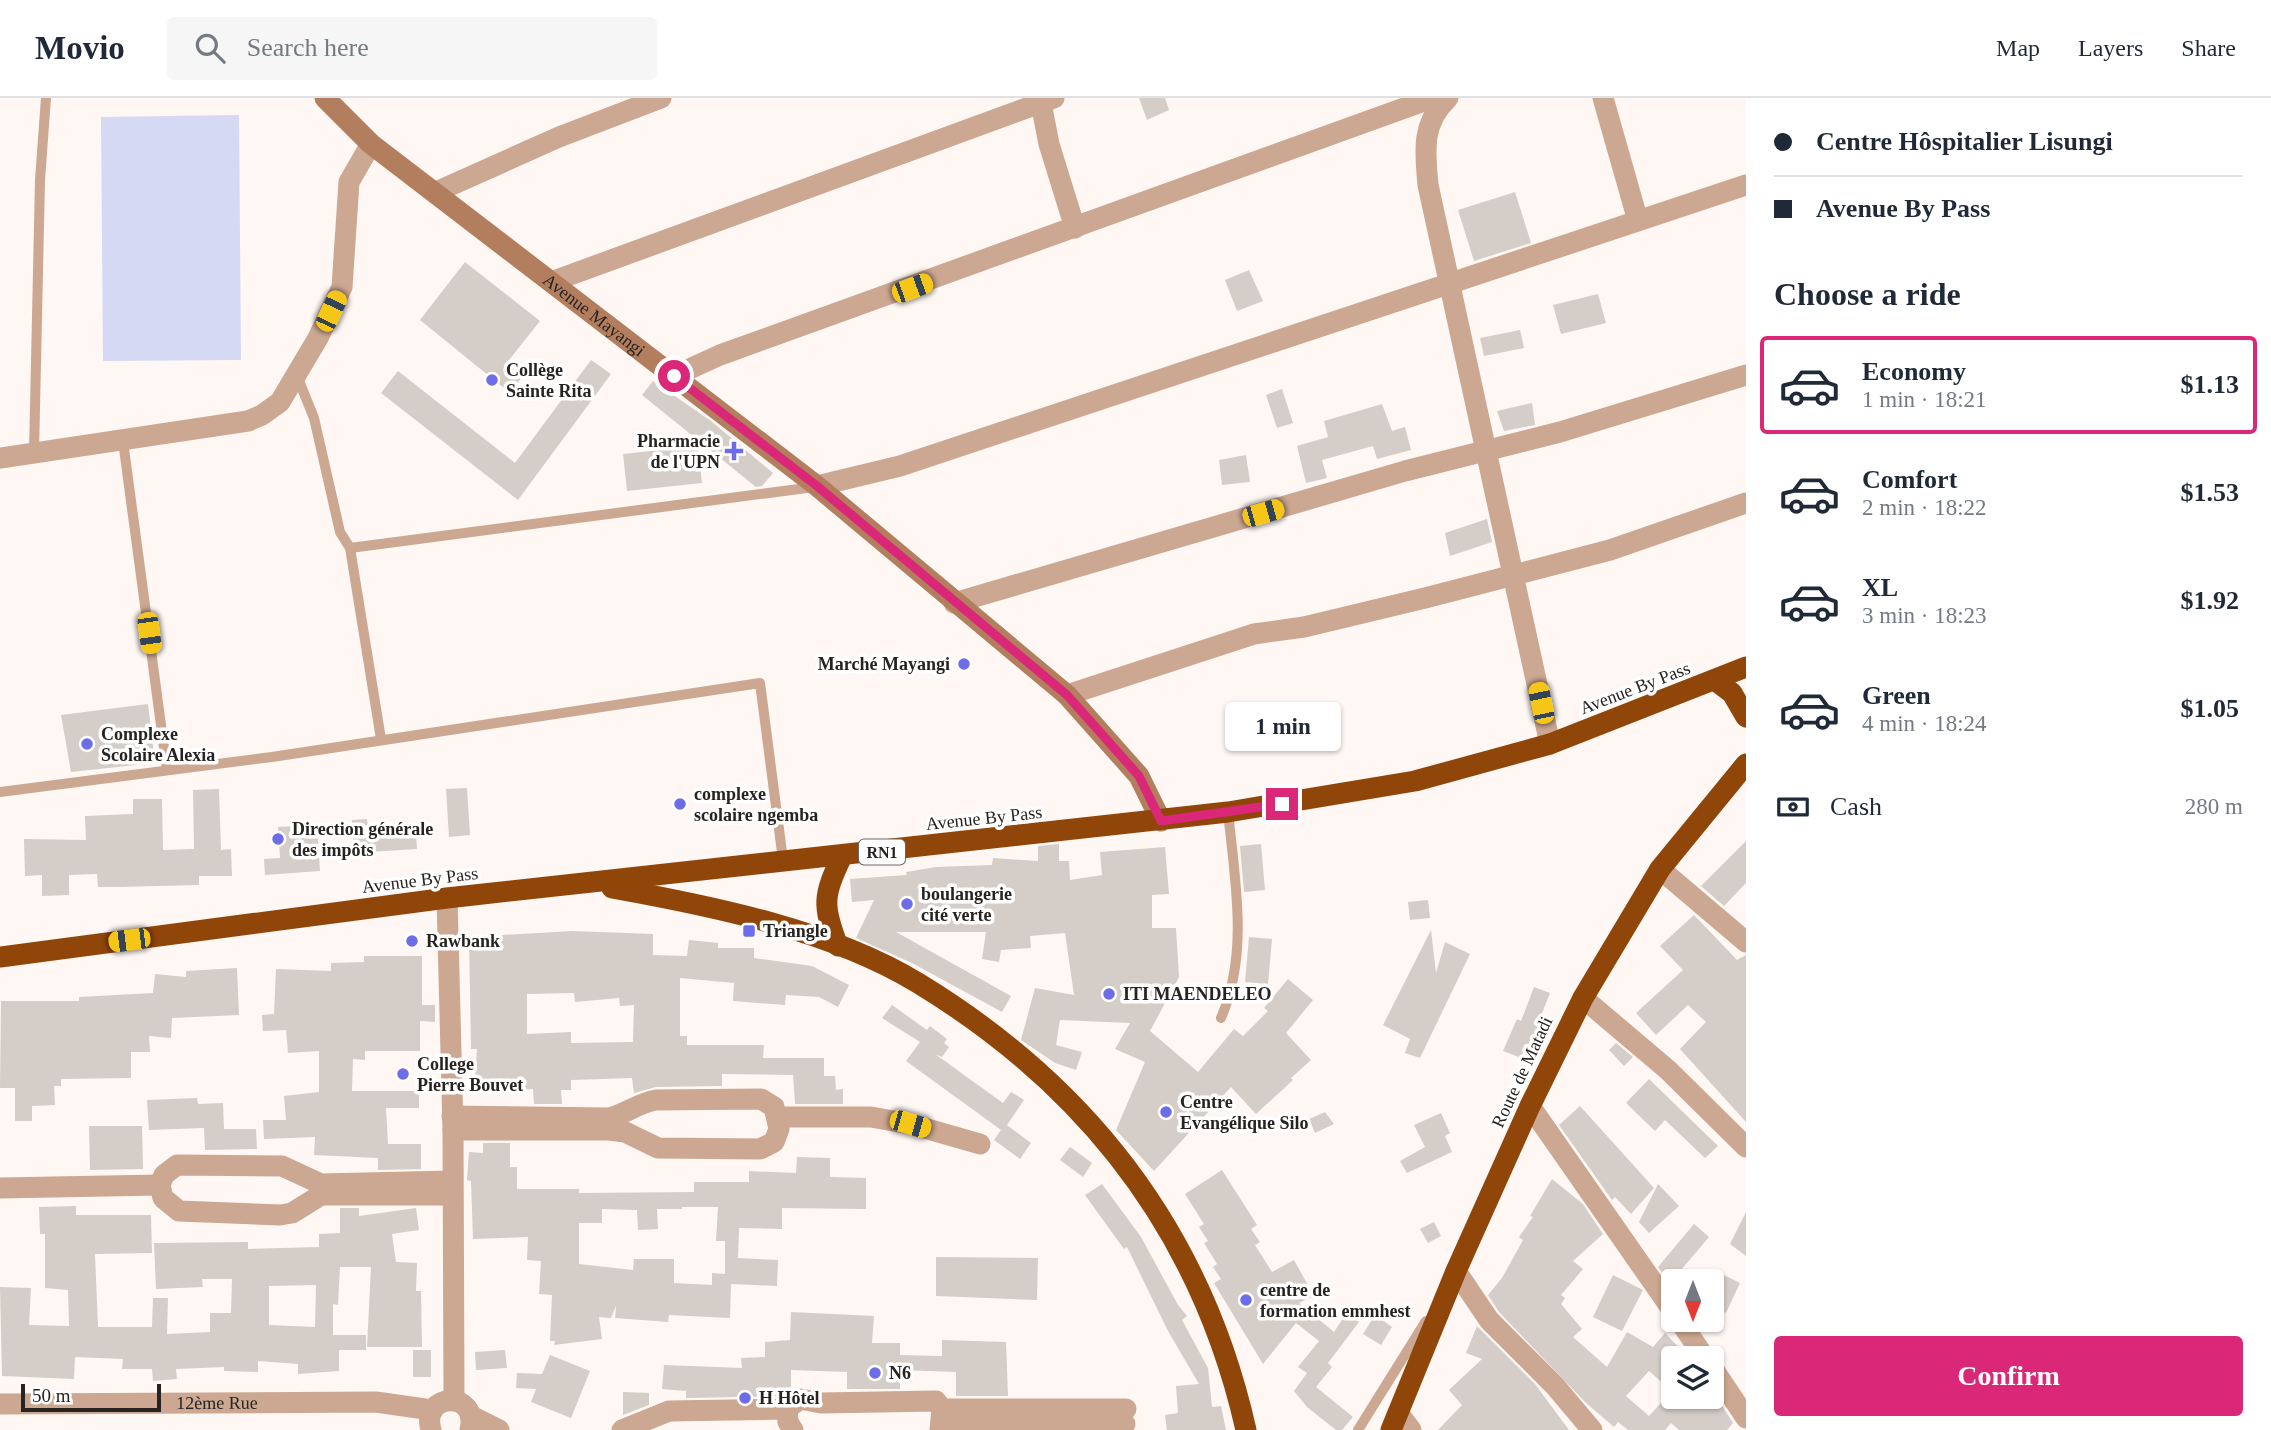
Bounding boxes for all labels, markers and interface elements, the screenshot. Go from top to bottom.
search box [167,17,657,80]
icon: search [191,29,229,67]
text: Movio [35,30,125,66]
text: Search here [247,33,369,62]
text: Map [1996,35,2040,61]
text: Layers [2078,35,2143,61]
text: Share [2181,35,2236,61]
text: Centre Hôspitalier Lisungi [1816,127,2113,156]
text: Avenue By Pass [1816,194,1990,223]
street label: Avenue Mayangi [539,270,649,360]
car [889,271,936,305]
text: Choose a ride [1774,276,1961,312]
car [313,288,350,334]
icon: car [1778,354,1841,417]
text: Economy [1862,357,1966,386]
place label: Collège Sainte Rita [506,360,592,401]
route start [658,360,690,392]
text: $1.13 [2181,370,2239,399]
marker: Collège Sainte Rita [484,372,500,388]
text: 1 min · 18:21 [1862,387,1987,412]
place label: Pharmacie de l'UPN [637,431,720,472]
marker: Pharmacie de l'UPN [726,443,742,459]
icon: car [1778,462,1841,525]
text: Comfort [1862,465,1957,494]
text: $1.53 [2181,478,2239,507]
text: 2 min · 18:22 [1862,495,1987,520]
car [1240,497,1287,529]
icon: car [1778,570,1841,633]
text: XL [1862,573,1898,602]
text: $1.92 [2181,586,2239,615]
text: 3 min · 18:23 [1862,603,1987,628]
car [136,611,163,655]
place label: Marché Mayangi [818,654,950,674]
marker: Marché Mayangi [956,656,972,672]
street label: Avenue By Pass [1577,658,1693,718]
icon: car [1778,678,1841,741]
car [1527,680,1556,726]
text: Green [1862,681,1931,710]
text: $1.05 [2181,694,2239,723]
callout: 1 min [1224,702,1340,752]
text: 4 min · 18:24 [1862,711,1987,736]
text: 1 min [1255,714,1311,739]
place label: Complexe Scolaire Alexia [101,724,215,765]
marker: Complexe Scolaire Alexia [79,736,95,752]
place label: complexe scolaire ngemba [694,784,818,825]
route end [1266,788,1298,820]
icon: cash [1774,788,1812,826]
text: Cash [1830,792,1882,821]
text: 280 m [2185,794,2243,819]
marker: complexe scolaire ngemba [672,796,688,812]
street label: Avenue By Pass [925,802,1043,834]
place label: Direction générale des impôts [292,819,433,860]
marker: Direction générale des impôts [270,831,286,847]
road number: RN1 [859,839,905,864]
street label: Avenue By Pass [361,863,479,897]
place label: boulangerie cité verte [921,884,1012,925]
marker: boulangerie cité verte [899,896,915,912]
place label: Triangle [763,921,828,941]
marker: Triangle [741,923,757,939]
car [107,927,152,953]
place label: Rawbank [426,931,500,951]
marker: Rawbank [404,933,420,949]
place label: ITI MAENDELEO [1123,984,1272,1004]
marker: ITI MAENDELEO [1101,986,1117,1002]
street label: Route de Matadi [1488,1013,1556,1131]
place label: College Pierre Bouvet [417,1054,523,1095]
marker: College Pierre Bouvet [395,1066,411,1082]
place label: Centre Evangélique Silo [1180,1092,1309,1133]
marker: Centre Evangélique Silo [1158,1104,1174,1120]
car [887,1108,934,1140]
north arrow [1661,1269,1724,1332]
map controls [1661,1269,1724,1409]
place label: centre de formation emmhest [1260,1280,1410,1321]
marker: centre de formation emmhest [1238,1292,1254,1308]
button: Confirm [1774,1336,2243,1416]
button: layers [1661,1346,1724,1409]
place label: N6 [889,1363,911,1383]
marker: N6 [867,1365,883,1381]
scale bar [21,1381,161,1413]
text: 50 m [32,1385,71,1406]
place label: H Hôtel [759,1388,820,1408]
marker: H Hôtel [737,1390,753,1406]
street label: 12ème Rue [176,1393,258,1413]

